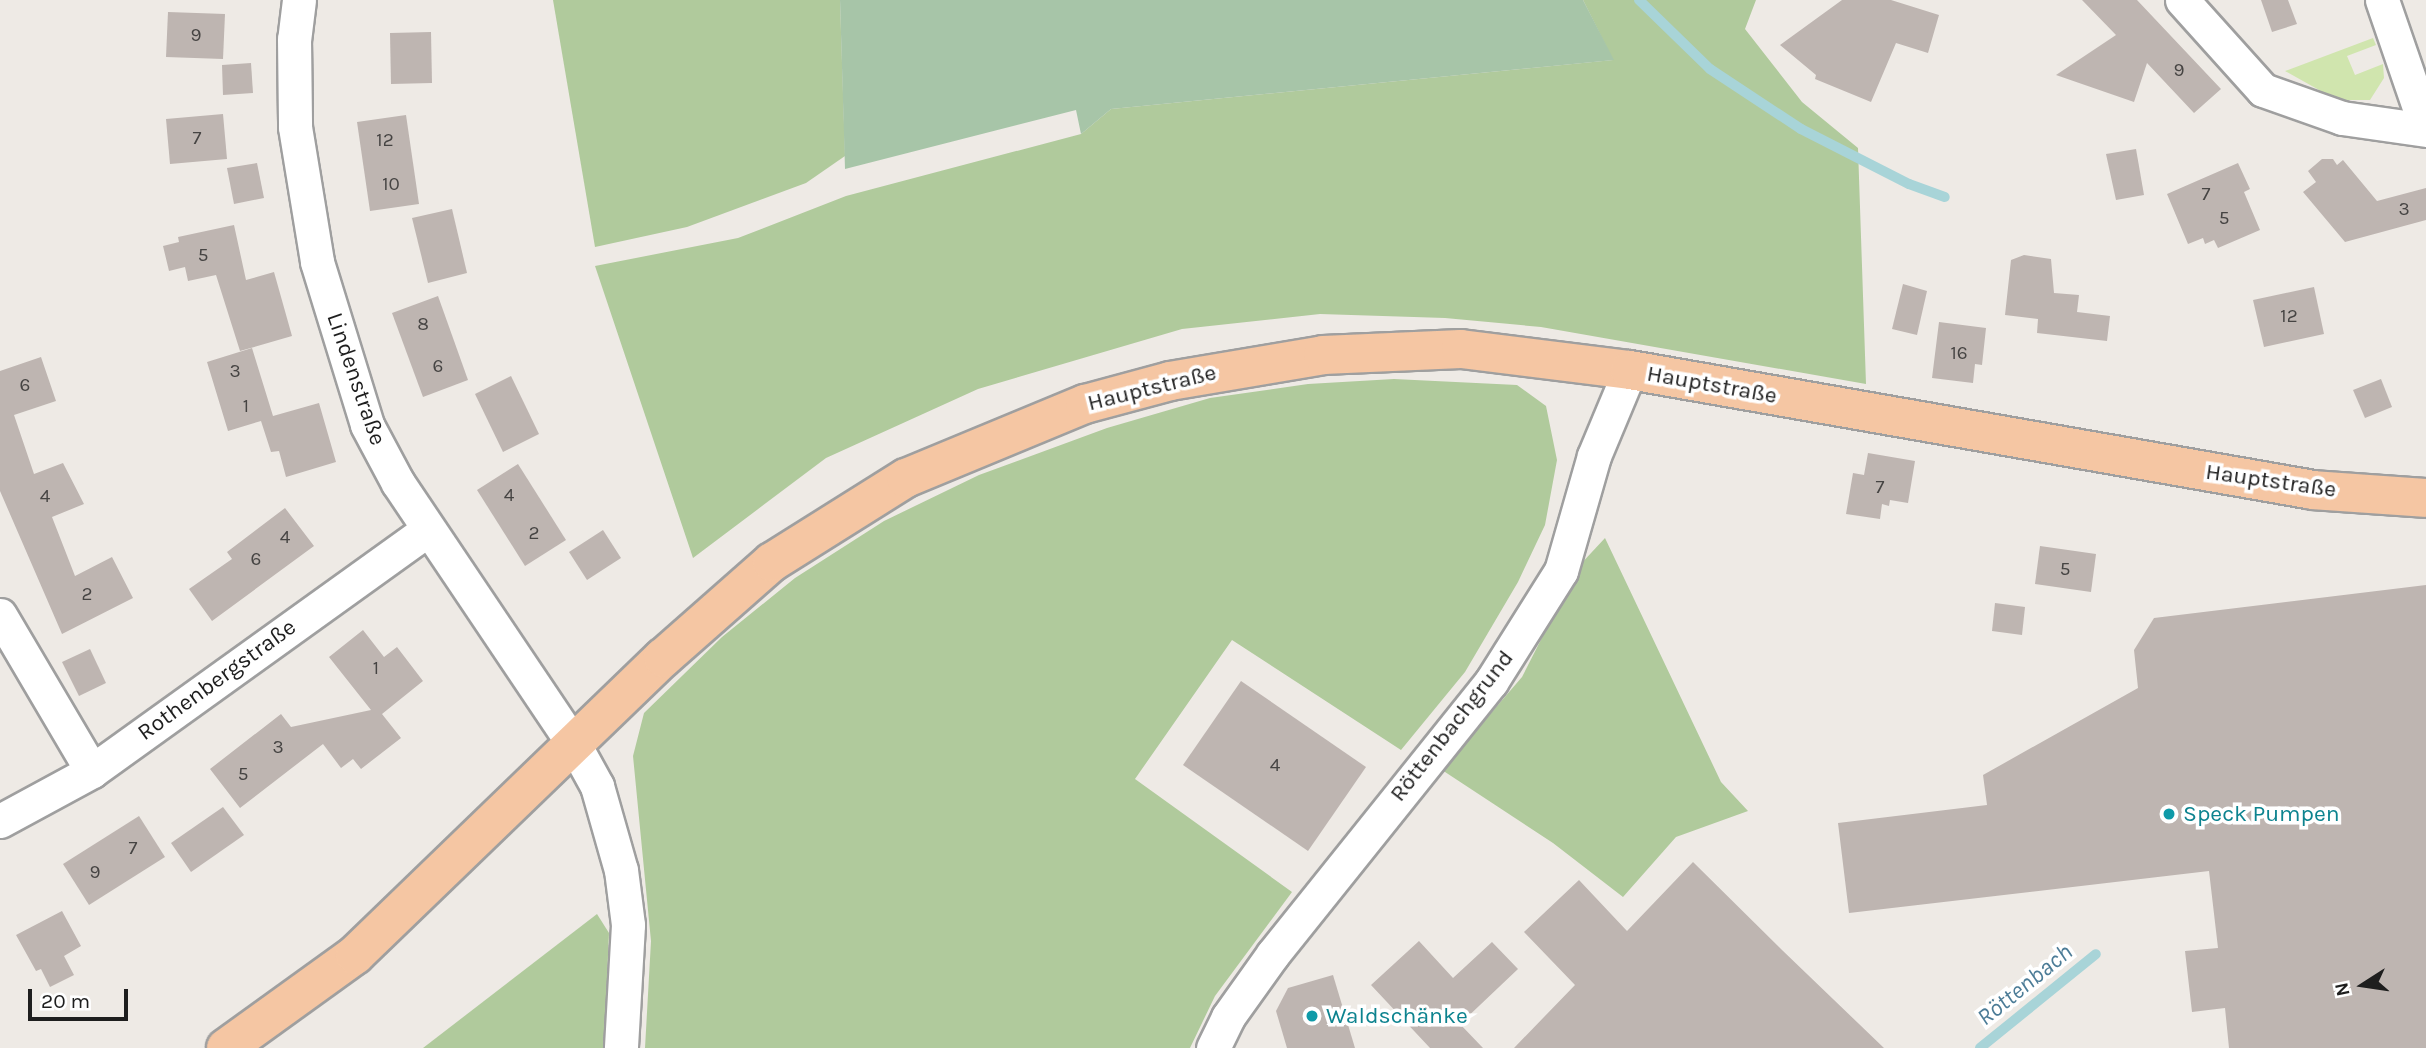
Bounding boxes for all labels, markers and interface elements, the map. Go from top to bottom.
house number: 9 [190,25,202,47]
house number: 9 [2173,60,2185,82]
house number: 7 [193,128,201,150]
house number: 12 [376,130,394,152]
house number: 10 [382,174,400,196]
house number: 7 [2202,184,2210,206]
house number: 3 [2398,199,2410,221]
house number: 5 [2219,208,2229,230]
house number: 5 [198,245,208,267]
house number: 12 [2280,306,2298,328]
street label: Lindenstraße [320,309,392,449]
house number: 8 [417,314,429,336]
house number: 16 [1950,343,1968,365]
house number: 6 [433,356,443,378]
street label: Hauptstraße [1085,359,1219,417]
street label: Hauptstraße [1645,360,1779,410]
house number: 3 [229,361,241,383]
house number: 6 [20,375,30,397]
house number: 1 [243,396,249,418]
street label: Hauptstraße [2204,458,2338,504]
house number: 7 [1876,477,1884,499]
house number: 4 [504,485,514,507]
house number: 4 [40,486,50,508]
house number: 2 [528,523,540,545]
house number: 4 [280,527,290,549]
house number: 6 [251,549,261,571]
house number: 5 [2060,559,2070,581]
house number: 2 [81,584,93,606]
street label: Rothenbergstraße [132,613,302,747]
street label: Röttenbachgrund [1384,645,1520,807]
house number: 1 [373,658,379,680]
house number: 3 [272,737,284,759]
house number: 4 [1270,755,1280,777]
house number: 5 [238,764,248,786]
place label: Speck Pumpen [2183,800,2340,828]
marker: Speck Pumpen [2161,806,2177,822]
house number: 7 [129,838,137,860]
house number: 9 [89,862,101,884]
water label: Röttenbach [1972,938,2078,1032]
north arrow [2328,950,2398,1020]
scale bar [32,974,131,1018]
text: N [2330,980,2355,998]
text: 20 m [41,989,90,1013]
place label: Waldschänke [1326,1002,1468,1030]
marker: Waldschänke [1304,1008,1320,1024]

